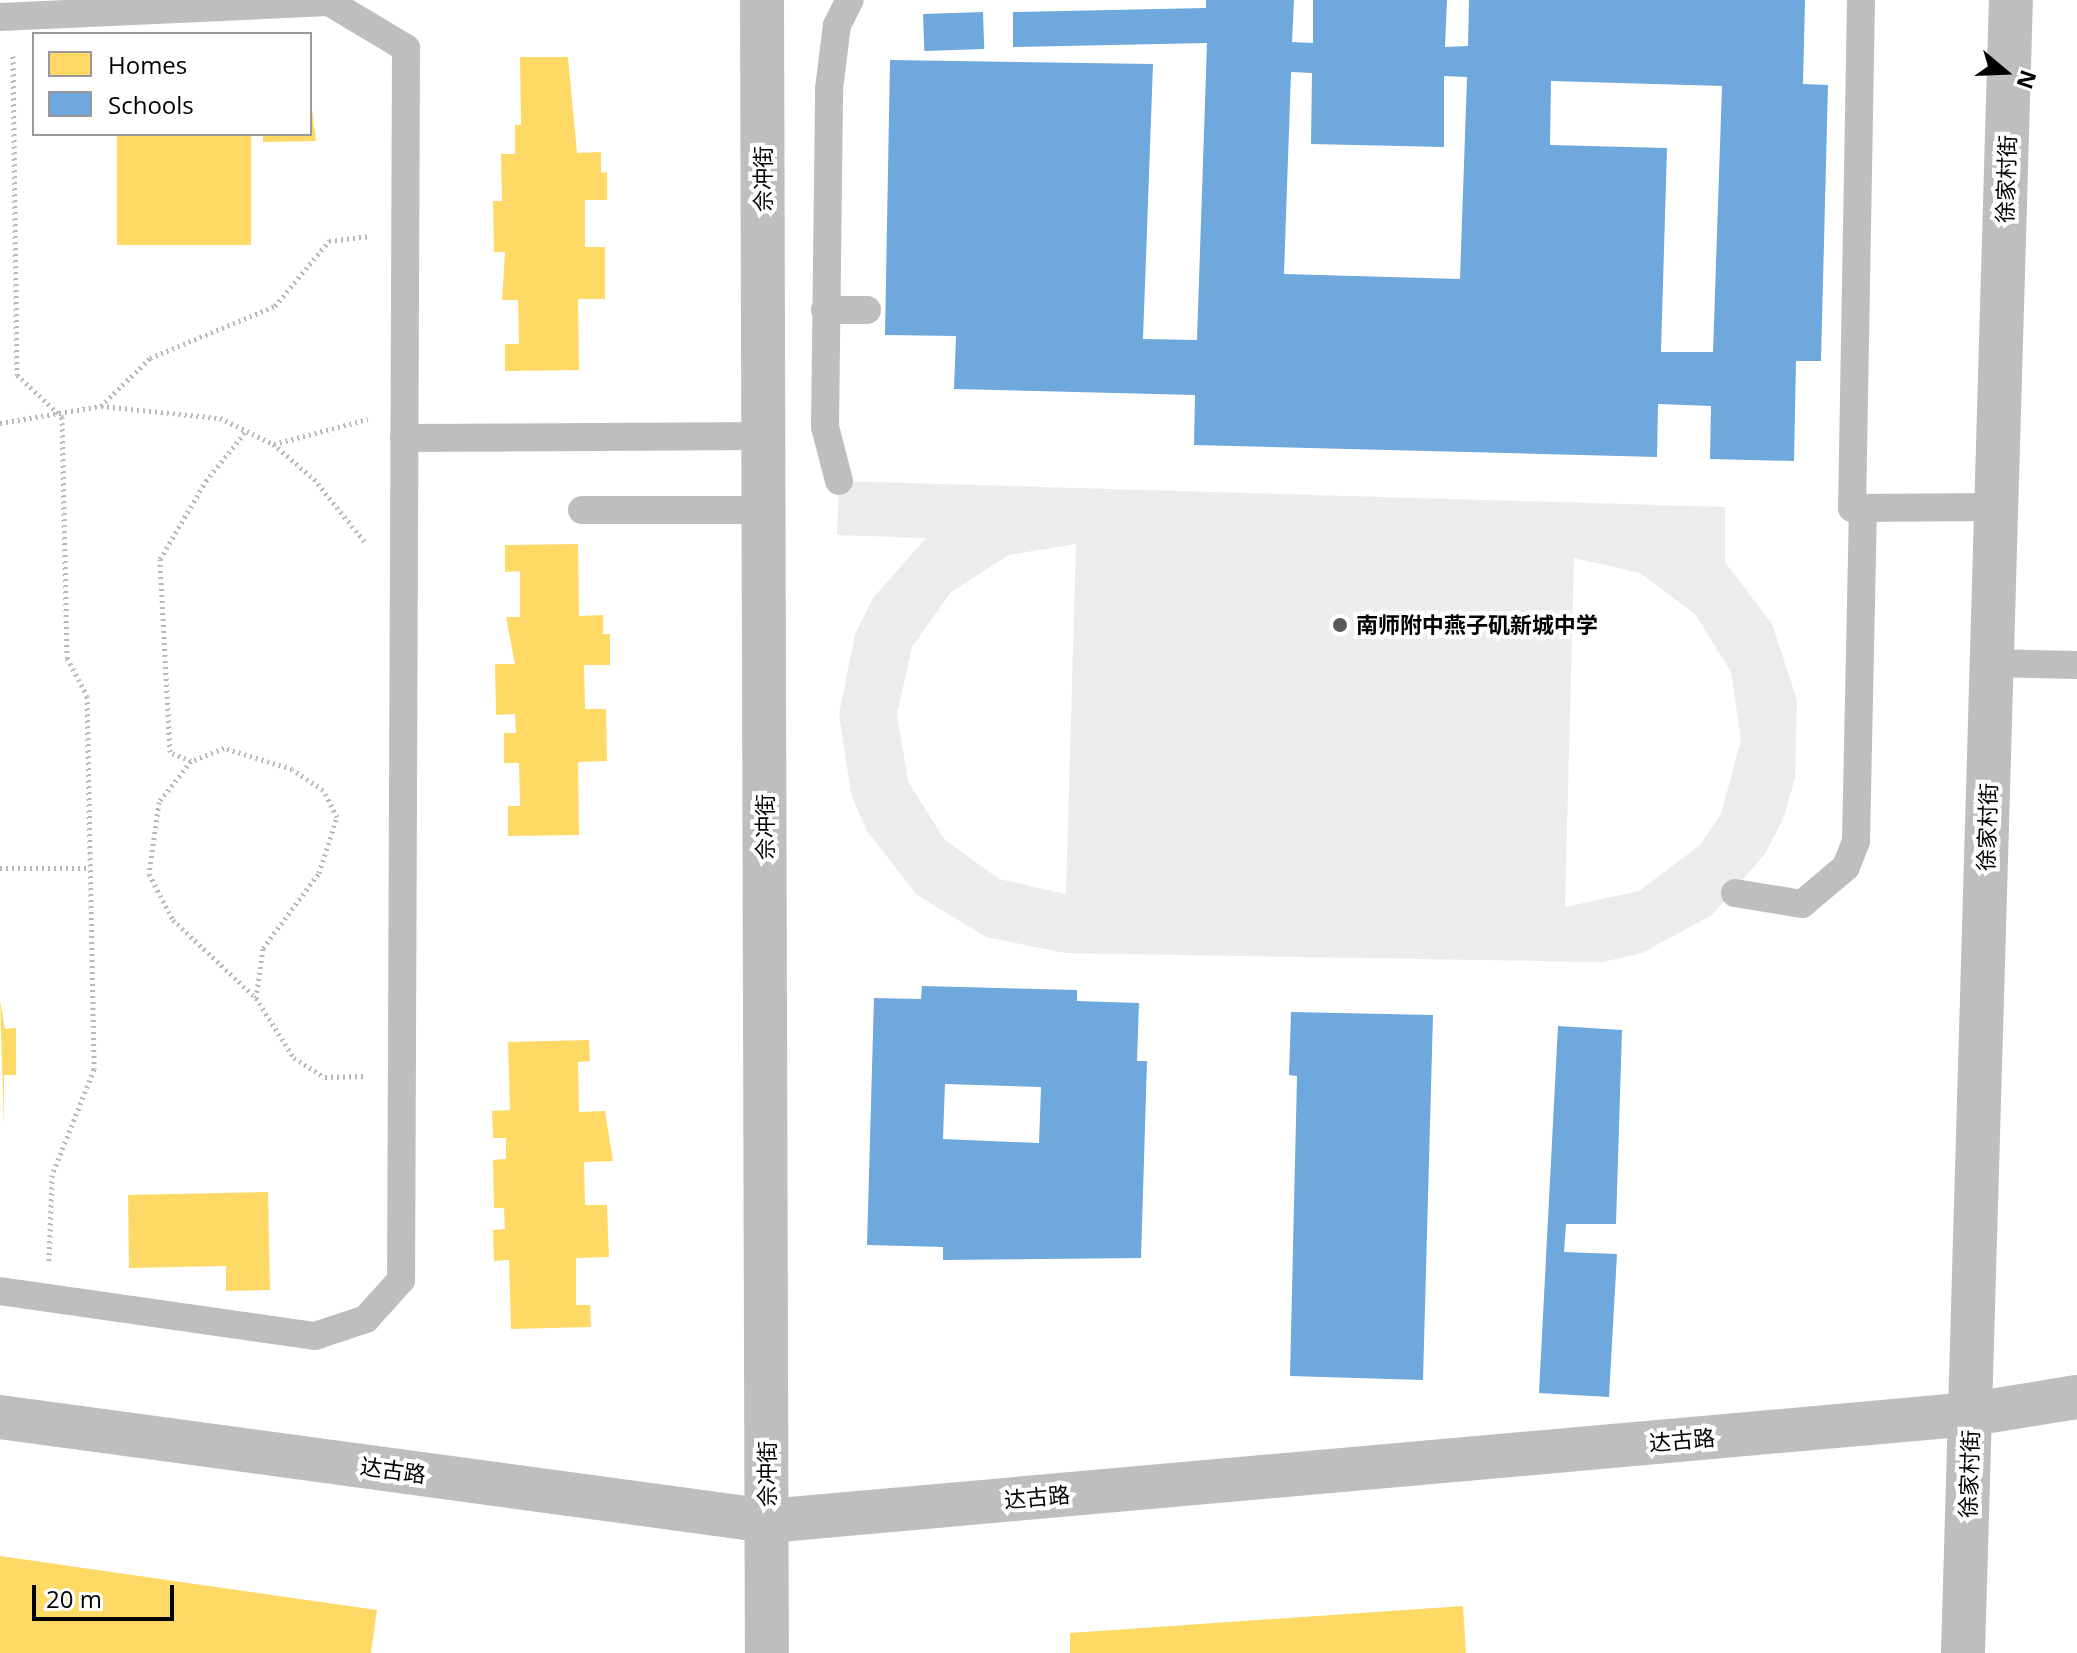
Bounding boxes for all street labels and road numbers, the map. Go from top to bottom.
street label: 徐家村街 [1991,135,2021,223]
street label: 佘冲街 [750,146,776,212]
street label: 徐家村街 [1972,783,2002,871]
street label: 佘冲街 [752,794,778,860]
street label: 达古路 [1648,1424,1716,1456]
street label: 徐家村街 [1954,1430,1984,1518]
street label: 佘冲街 [754,1441,780,1507]
street label: 达古路 [358,1452,428,1488]
street label: 达古路 [1003,1481,1071,1513]

